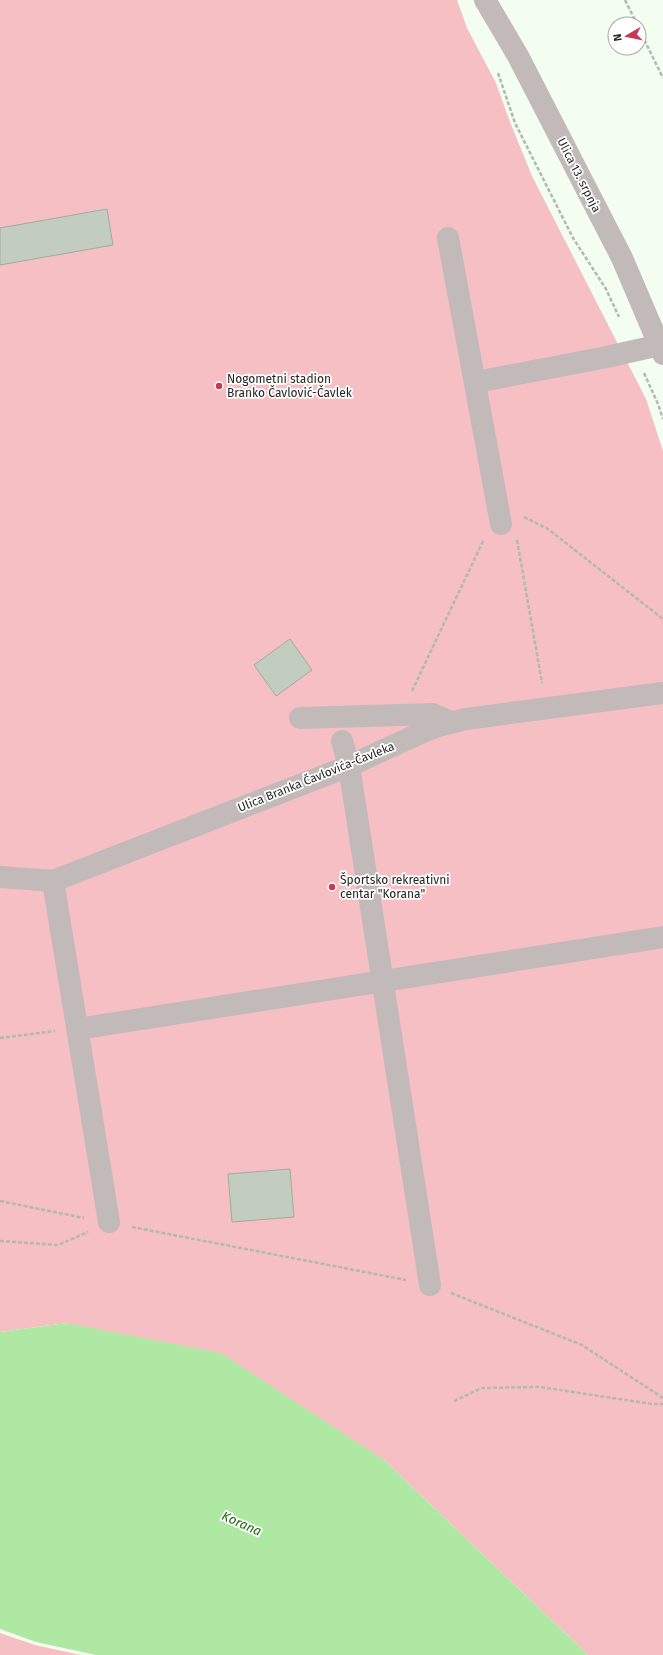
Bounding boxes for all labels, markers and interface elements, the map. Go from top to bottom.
north arrow [607,16,647,56]
text: N [611,33,625,42]
street label: Ulica 13. srpnja [554,135,604,215]
place label: Nogometni stadion Branko Čavlović-Čavlek [227,372,353,400]
marker: Nogometni stadion Branko Čavlović-Čavlek [214,381,224,391]
street label: Ulica Branka Čavlovića-Čavleka [235,738,396,815]
place label: Športsko rekreativni centar "Korana" [340,872,450,901]
marker: Športsko rekreativni centar "Korana" [327,882,337,892]
water label: Korana [220,1508,264,1539]

